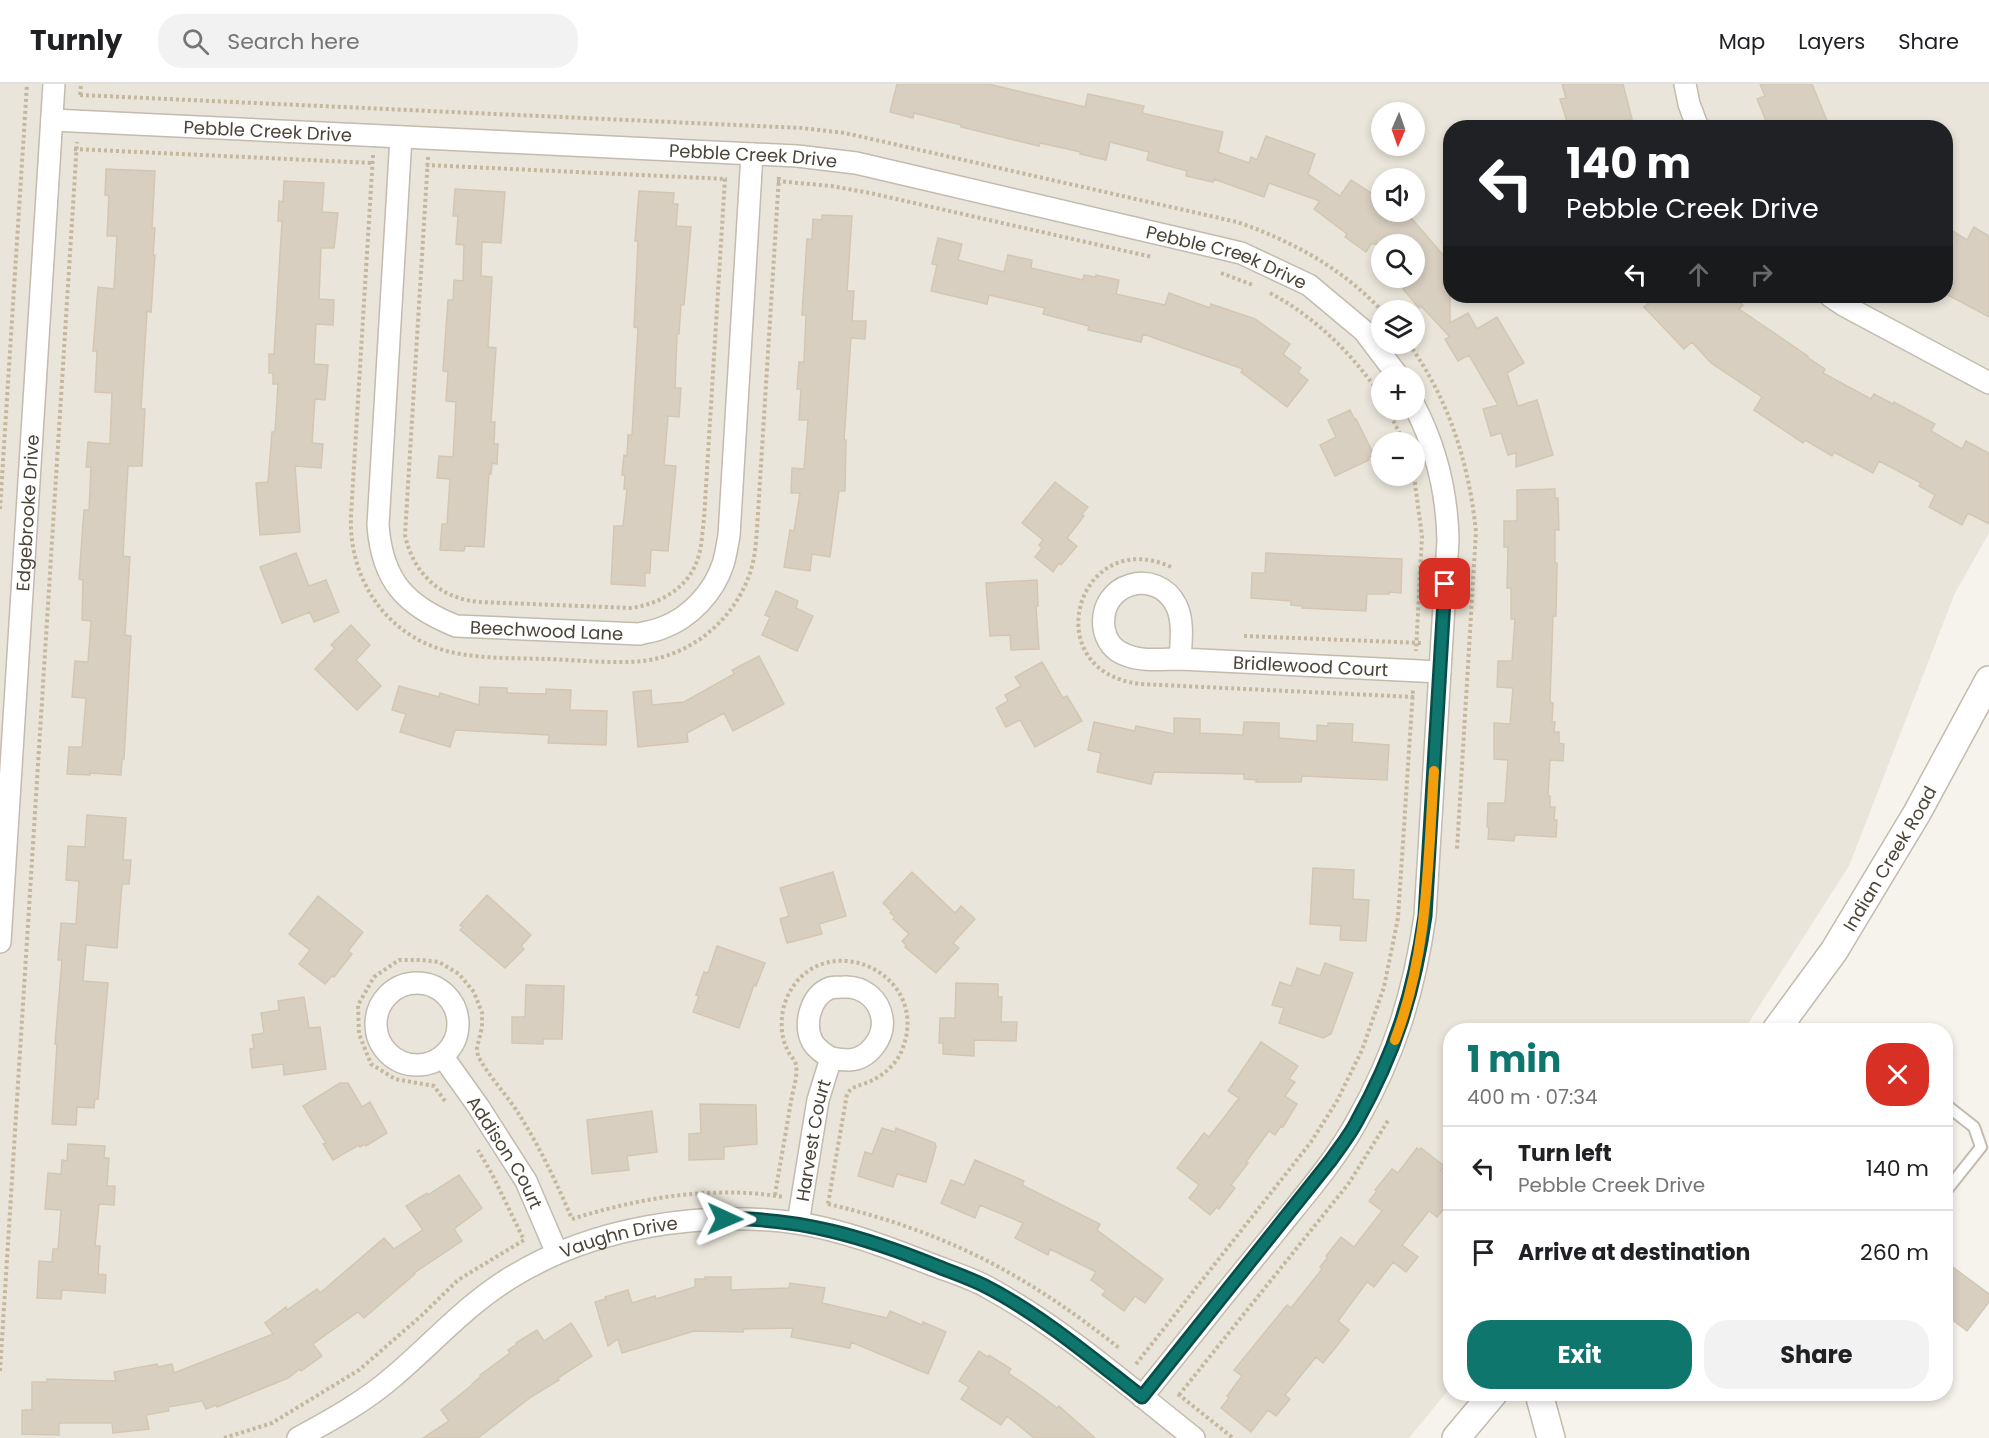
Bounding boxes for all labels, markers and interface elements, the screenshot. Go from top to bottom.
search box [158,14,578,68]
text: Turnly [30,21,122,60]
icon: search [179,25,212,58]
text: Search here [227,26,360,57]
text: Map [1719,27,1765,56]
text: Layers [1798,27,1865,56]
text: Share [1898,27,1959,56]
north arrow [1371,102,1425,156]
map controls [1371,102,1425,486]
street label: Pebble Creek Drive [183,114,353,147]
text: 140 m [1566,134,1691,193]
street label: Pebble Creek Drive [668,137,839,173]
icon: left [1467,144,1545,222]
button: sound [1371,168,1425,222]
text: Pebble Creek Drive [1566,190,1819,227]
street label: Pebble Creek Drive [1144,219,1311,295]
button: search [1371,234,1425,288]
icon: left [1619,258,1652,291]
icon: ahead [1682,258,1715,291]
icon: right [1745,258,1778,291]
button: layers [1371,300,1425,354]
button: + [1371,366,1425,420]
button: − [1371,432,1425,486]
street label: Edgebrooke Drive [10,434,44,592]
pin [1419,558,1470,609]
icon: arrive [1428,567,1461,600]
street label: Beechwood Lane [469,614,624,646]
street label: Bridlewood Court [1233,649,1389,682]
street label: Indian Creek Road [1836,781,1942,936]
text: 1 min [1467,1034,1561,1085]
button: close [1866,1043,1929,1106]
street label: Harvest Court [789,1076,836,1203]
text: 400 m · 07:34 [1467,1083,1598,1111]
street label: Addison Court [462,1090,549,1213]
text: Turn left [1518,1138,1612,1169]
icon: left [1467,1152,1500,1185]
text: 140 m [1866,1153,1929,1184]
text: Pebble Creek Drive [1518,1171,1705,1199]
position arrow [693,1187,757,1251]
street label: Vaughn Drive [556,1210,679,1264]
icon: arrive [1467,1236,1500,1269]
text: Arrive at destination [1518,1237,1750,1268]
text: 260 m [1860,1237,1929,1268]
button: Exit [1467,1320,1692,1389]
button: Share [1704,1320,1929,1389]

